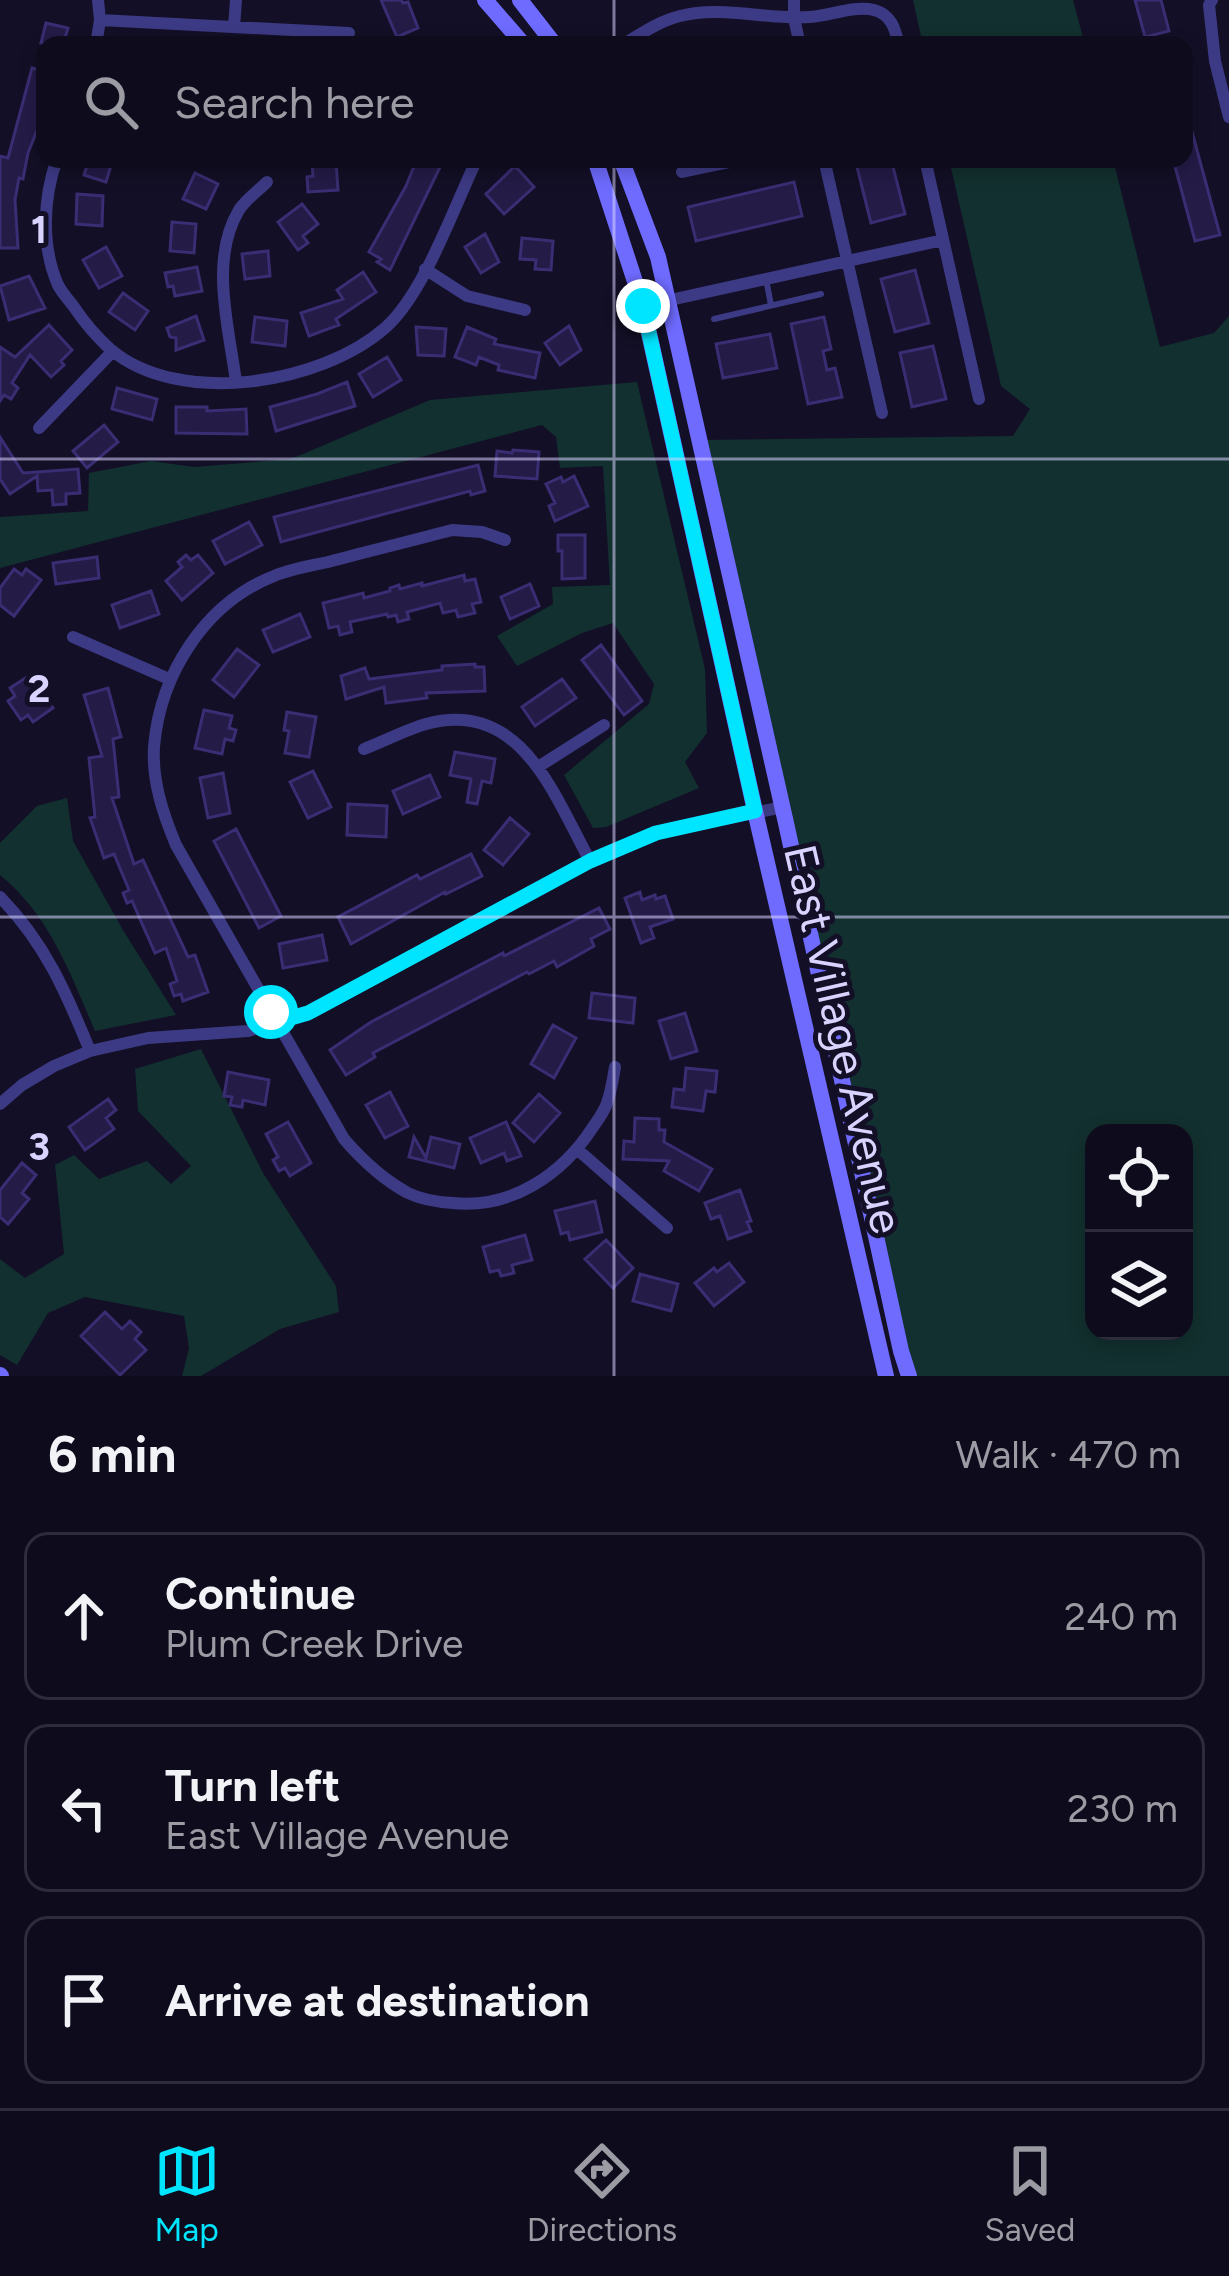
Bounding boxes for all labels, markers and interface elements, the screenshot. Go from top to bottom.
search box [36,36,1193,168]
icon: search [78,69,144,135]
text: Search here [174,75,414,129]
text: 1 [31,206,47,253]
route end [616,279,670,333]
text: 2 [28,665,50,712]
street label: East Village Avenue [773,839,915,1239]
route start [244,985,298,1039]
text: 3 [28,1123,50,1170]
map controls [1085,1124,1193,1340]
button: locate [1085,1124,1193,1232]
button: layers [1085,1232,1193,1340]
text: 6 min [48,1424,177,1485]
text: Walk · 470 m [956,1431,1181,1478]
text: Continue [165,1566,355,1620]
icon: ahead [51,1583,117,1649]
text: 240 m [1064,1593,1178,1640]
text: Plum Creek Drive [165,1620,463,1667]
text: Turn left [165,1758,340,1812]
icon: left [51,1775,117,1841]
text: 230 m [1067,1785,1178,1832]
text: East Village Avenue [165,1812,509,1859]
icon: arrive [51,1967,117,2033]
text: Arrive at destination [165,1973,589,2027]
tab: Map [154,2138,220,2249]
tab: Directions [527,2138,677,2249]
tab: Saved [984,2138,1075,2249]

